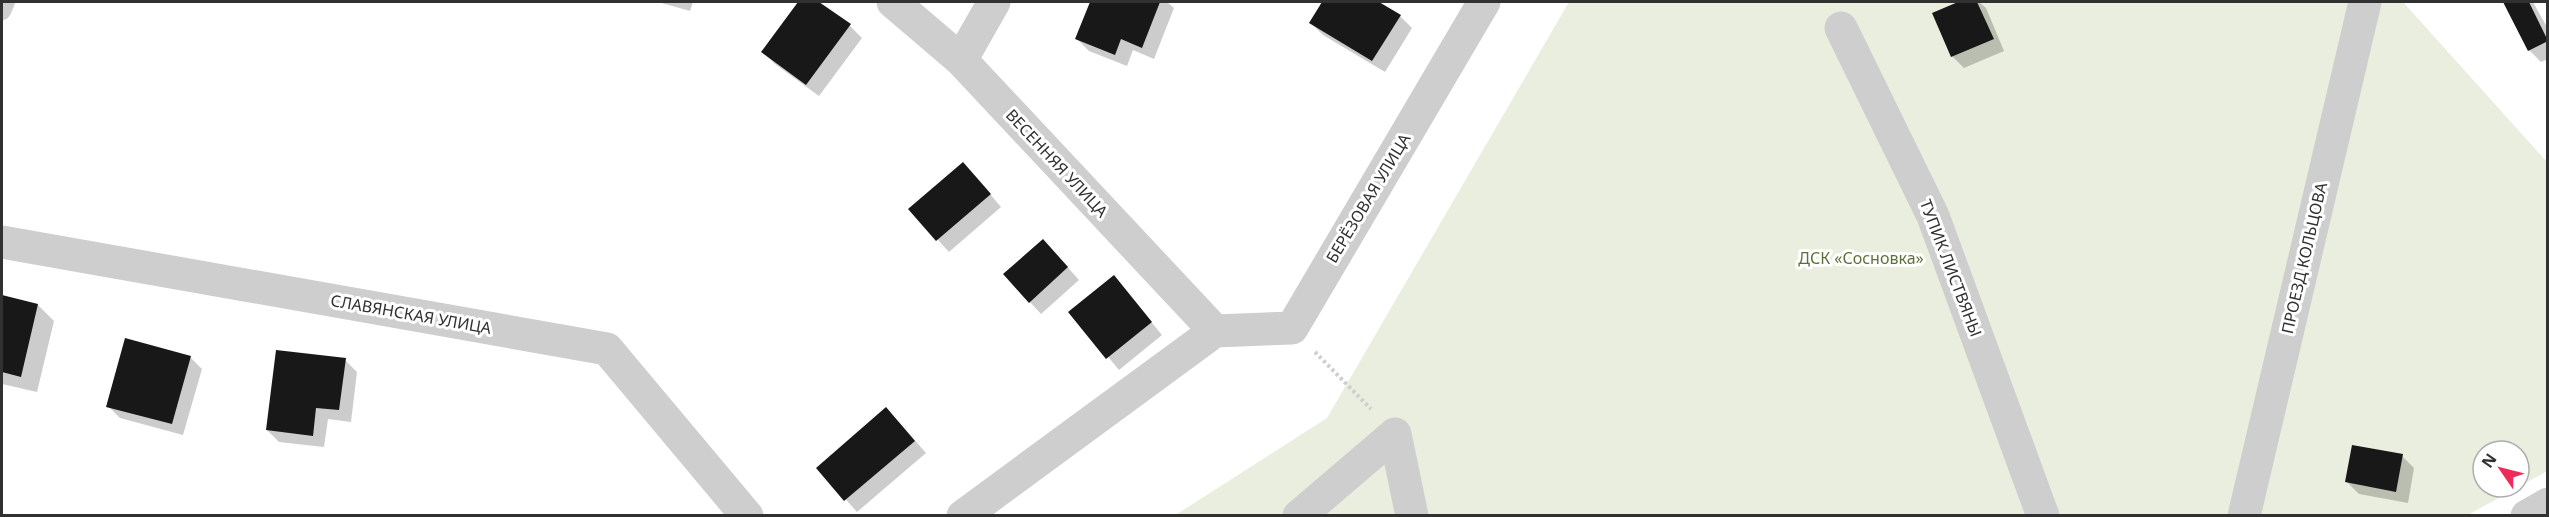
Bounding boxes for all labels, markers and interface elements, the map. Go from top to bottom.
street label: ВЕСЕННЯЯ УЛИЦА [1001,104,1113,222]
street label: БЕРЁЗОВАЯ УЛИЦА [1321,128,1416,267]
street label: ПРОЕЗД КОЛЬЦОВА [2276,179,2332,336]
street label: ТУПИК ЛИСТВЯНЫ [1915,196,1987,340]
park label: ДСК «Сосновка» [1798,247,1924,269]
street label: СЛАВЯНСКАЯ УЛИЦА [329,289,494,339]
north arrow [2471,439,2531,499]
text: N [2476,449,2501,472]

